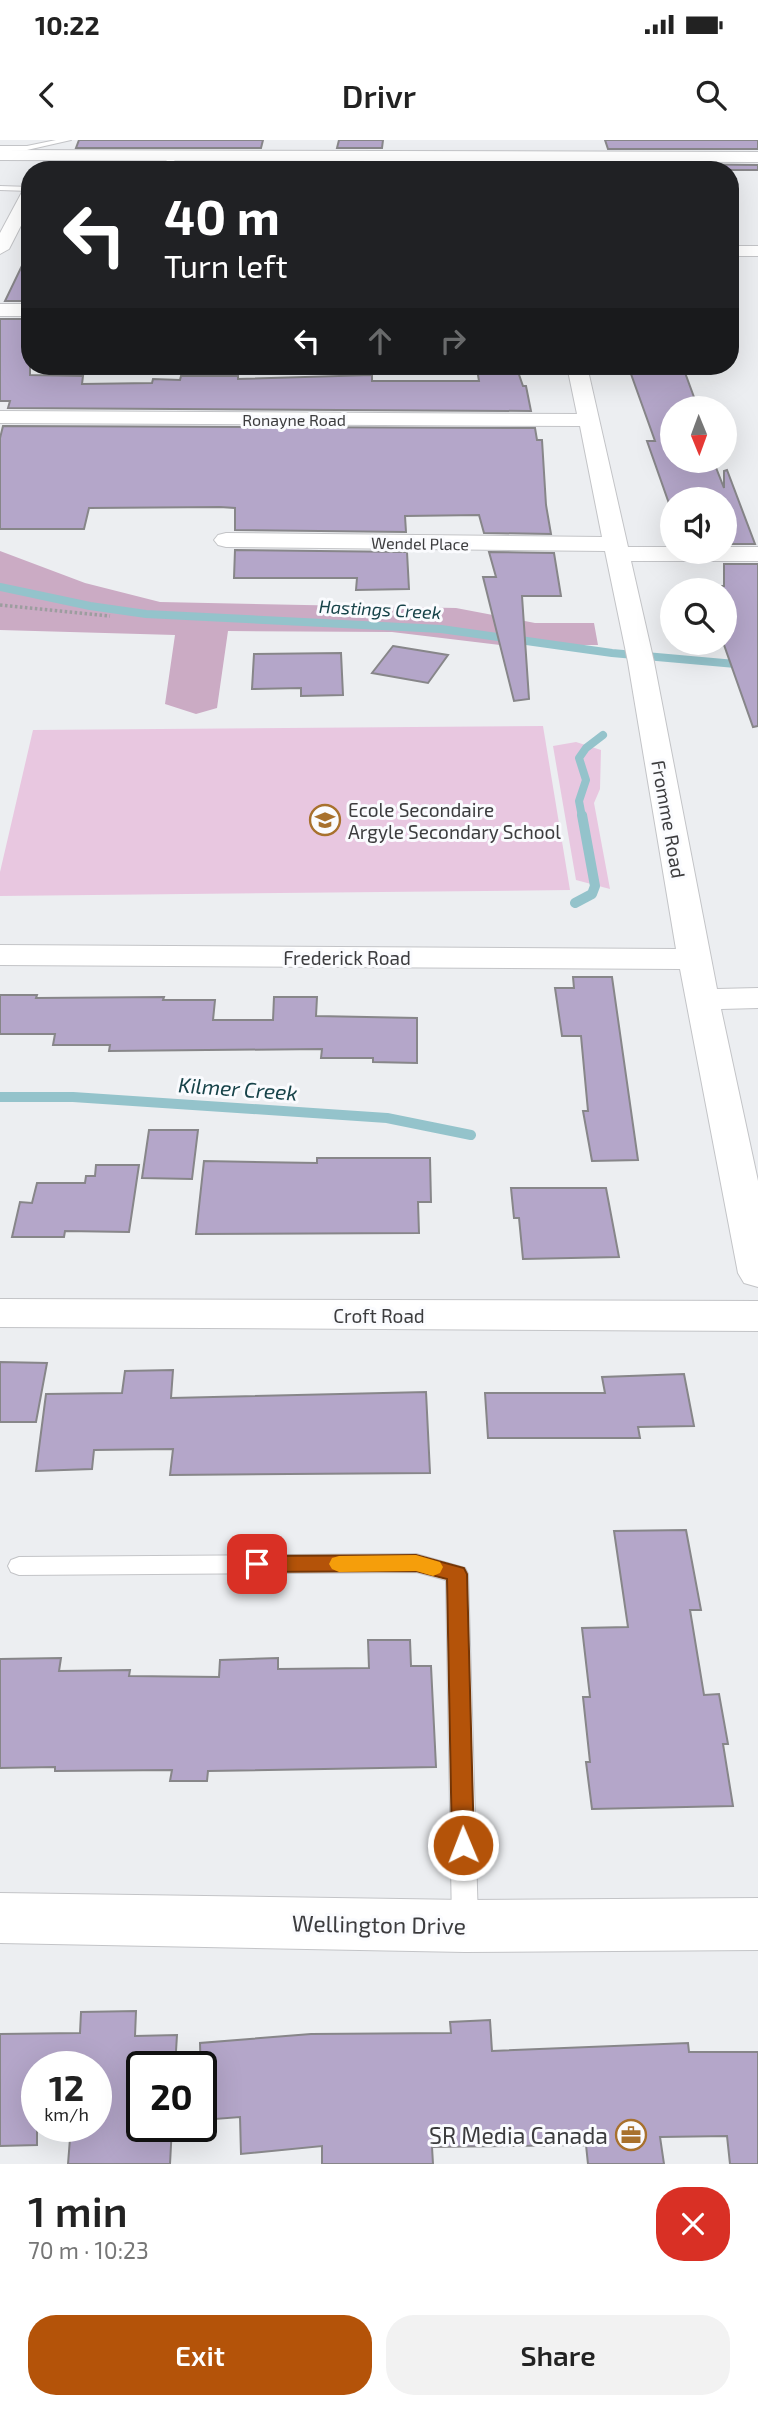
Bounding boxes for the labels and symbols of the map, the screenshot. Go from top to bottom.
north arrow [660,396,737,472]
street label: Ronayne Road [242,410,346,429]
street label: Wendel Place [371,533,469,553]
water label: Hastings Creek [318,595,442,623]
street label: Fromme Road [647,758,691,880]
place label: Ecole Secondaire Argyle Secondary School [348,798,561,843]
school or university icon: Ecole Secondaire Argyle Secondary School [308,803,342,837]
street label: Frederick Road [283,946,411,969]
water label: Kilmer Creek [178,1071,299,1105]
street label: Croft Road [333,1304,425,1327]
pin [227,1534,287,1594]
position arrow [426,1808,500,1882]
street label: Wellington Drive [292,1908,466,1940]
speed limit sign: 20 [126,2051,217,2142]
office icon: SR Media Canada [614,2118,648,2152]
place label: SR Media Canada [429,2121,608,2149]

